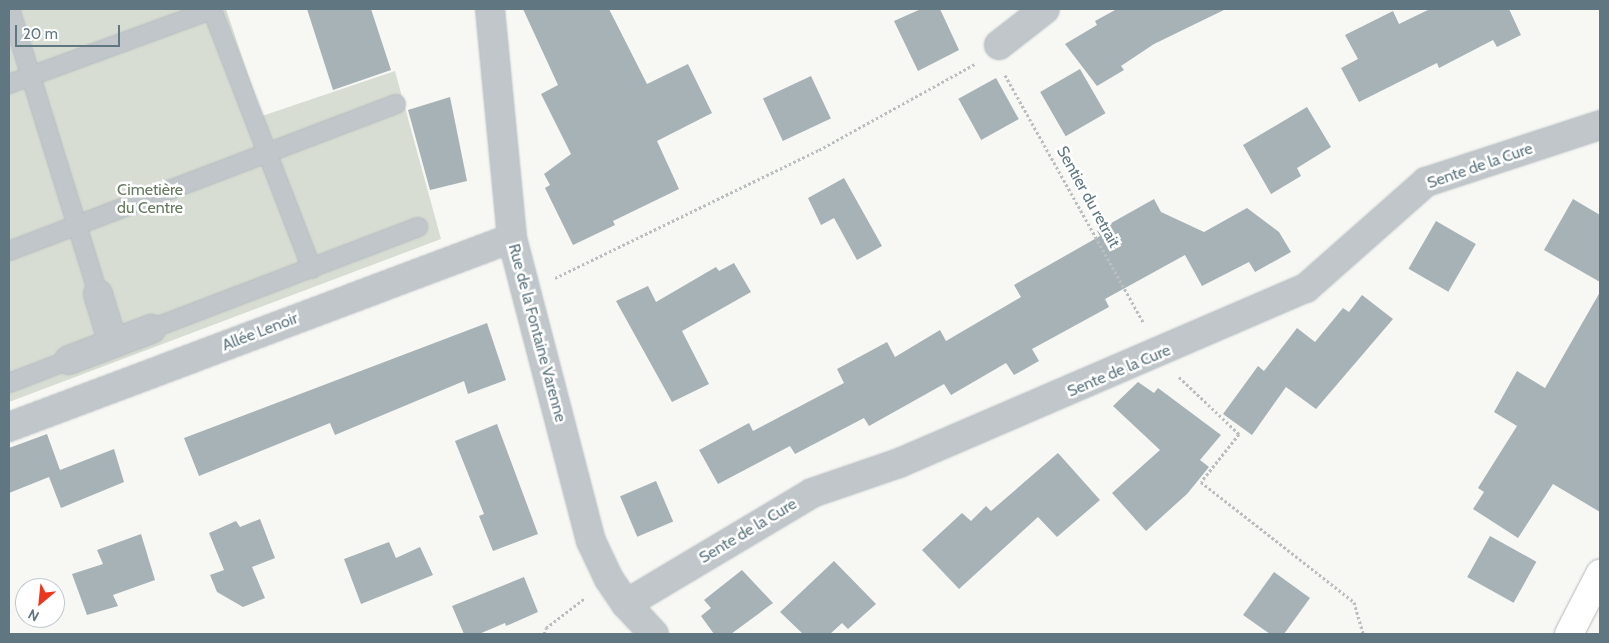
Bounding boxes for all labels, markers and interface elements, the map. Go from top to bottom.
scale bar [18,15,122,47]
text: 20 m [23,25,58,43]
street label: Sente de la Cure [1425,139,1535,193]
street label: Sentier du retrait [1052,143,1124,251]
park label: Cimetière du Centre [117,180,183,218]
street label: Rue de la Fontaine Varenne [504,242,570,424]
street label: Allée Lenoir [219,309,301,355]
street label: Sente de la Cure [1065,341,1173,401]
street label: Sente de la Cure [696,494,800,568]
north arrow [15,578,65,628]
text: N [25,605,42,626]

